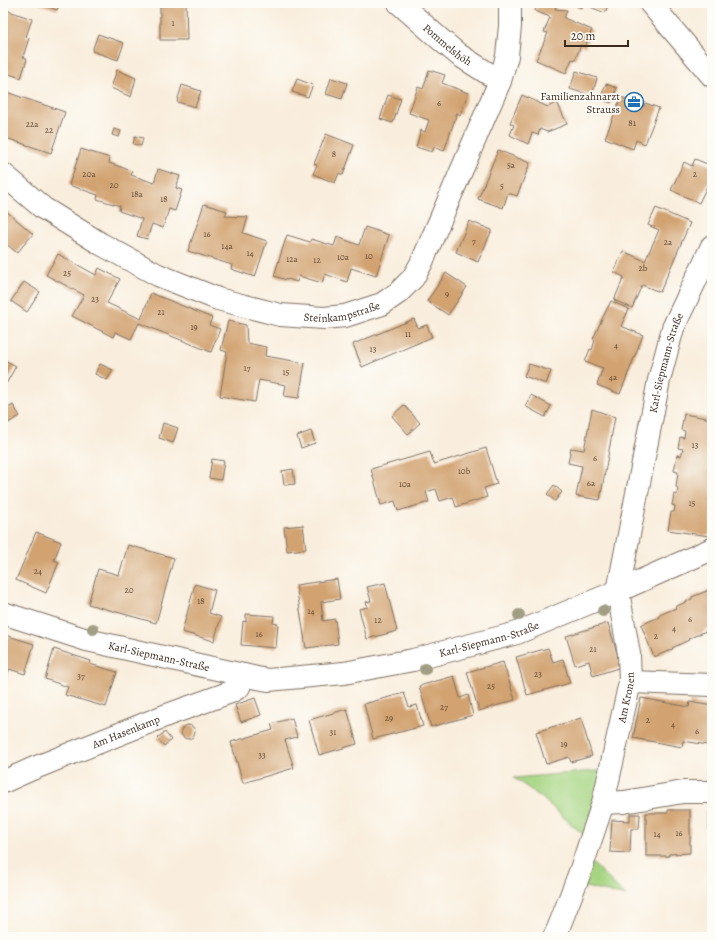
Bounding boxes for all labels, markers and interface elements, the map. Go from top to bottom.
house number: 1 [171,17,175,29]
street label: Pommelshöh [420,20,475,69]
scale bar [565,22,628,48]
text: 20 m [571,28,595,44]
place label: Familienzahnarzt Strauss [541,89,620,117]
office icon: Familienzahnarzt Strauss [623,91,645,113]
house number: 6 [437,97,441,109]
house number: 81 [628,117,636,129]
house number: 22a [26,118,39,130]
house number: 22 [45,124,54,136]
house number: 8 [332,148,336,160]
house number: 5a [507,159,516,171]
house number: 20a [82,168,96,180]
house number: 2 [693,168,698,180]
house number: 20 [109,179,119,191]
house number: 5 [500,180,504,192]
house number: 18a [131,188,144,200]
house number: 18 [160,193,168,205]
house number: 16 [203,228,211,240]
house number: 7 [472,235,476,247]
house number: 2a [664,236,673,248]
house number: 14a [221,240,233,252]
house number: 14 [246,247,254,259]
house number: 10 [365,250,373,262]
house number: 10a [337,251,350,263]
house number: 12a [286,253,299,265]
house number: 12 [313,254,321,266]
house number: 2b [639,262,648,274]
house number: 25 [63,267,71,279]
house number: 9 [445,288,449,300]
house number: 23 [91,293,99,305]
street label: Steinkampstraße [303,298,382,326]
house number: 21 [157,306,165,318]
street label: Karl-Siepmann-Straße [645,310,687,414]
house number: 19 [190,321,198,333]
house number: 11 [405,328,411,340]
house number: 4 [614,339,618,351]
house number: 13 [370,343,377,355]
house number: 17 [244,362,251,374]
house number: 15 [283,366,290,378]
house number: 4a [609,371,618,383]
house number: 13 [692,439,699,451]
house number: 6 [593,452,597,464]
house number: 10b [458,465,471,477]
house number: 6a [587,477,596,489]
house number: 10a [399,478,412,490]
house number: 15 [689,497,696,509]
house number: 24 [34,565,42,577]
house number: 20 [124,584,134,596]
house number: 18 [197,595,205,607]
house number: 14 [307,605,315,617]
house number: 6 [688,613,692,625]
house number: 12 [374,614,382,626]
street label: Karl-Siepmann-Straße [437,617,541,660]
house number: 4 [672,622,676,634]
house number: 16 [255,628,263,640]
house number: 2 [654,630,659,642]
street label: Karl-Siepmann-Straße [107,637,211,675]
house number: 21 [589,643,597,655]
house number: 23 [534,668,542,680]
house number: 37 [77,670,85,682]
street label: Am Kronen [613,672,638,725]
house number: 25 [487,680,495,692]
house number: 27 [440,701,448,713]
street label: Am Hasenkamp [89,711,162,752]
house number: 29 [385,712,393,724]
house number: 2 [646,714,651,726]
house number: 4 [671,718,675,730]
house number: 6 [695,725,699,737]
house number: 31 [330,726,336,738]
house number: 19 [560,738,568,750]
house number: 33 [258,749,266,761]
house number: 16 [675,827,683,839]
house number: 14 [653,828,661,840]

